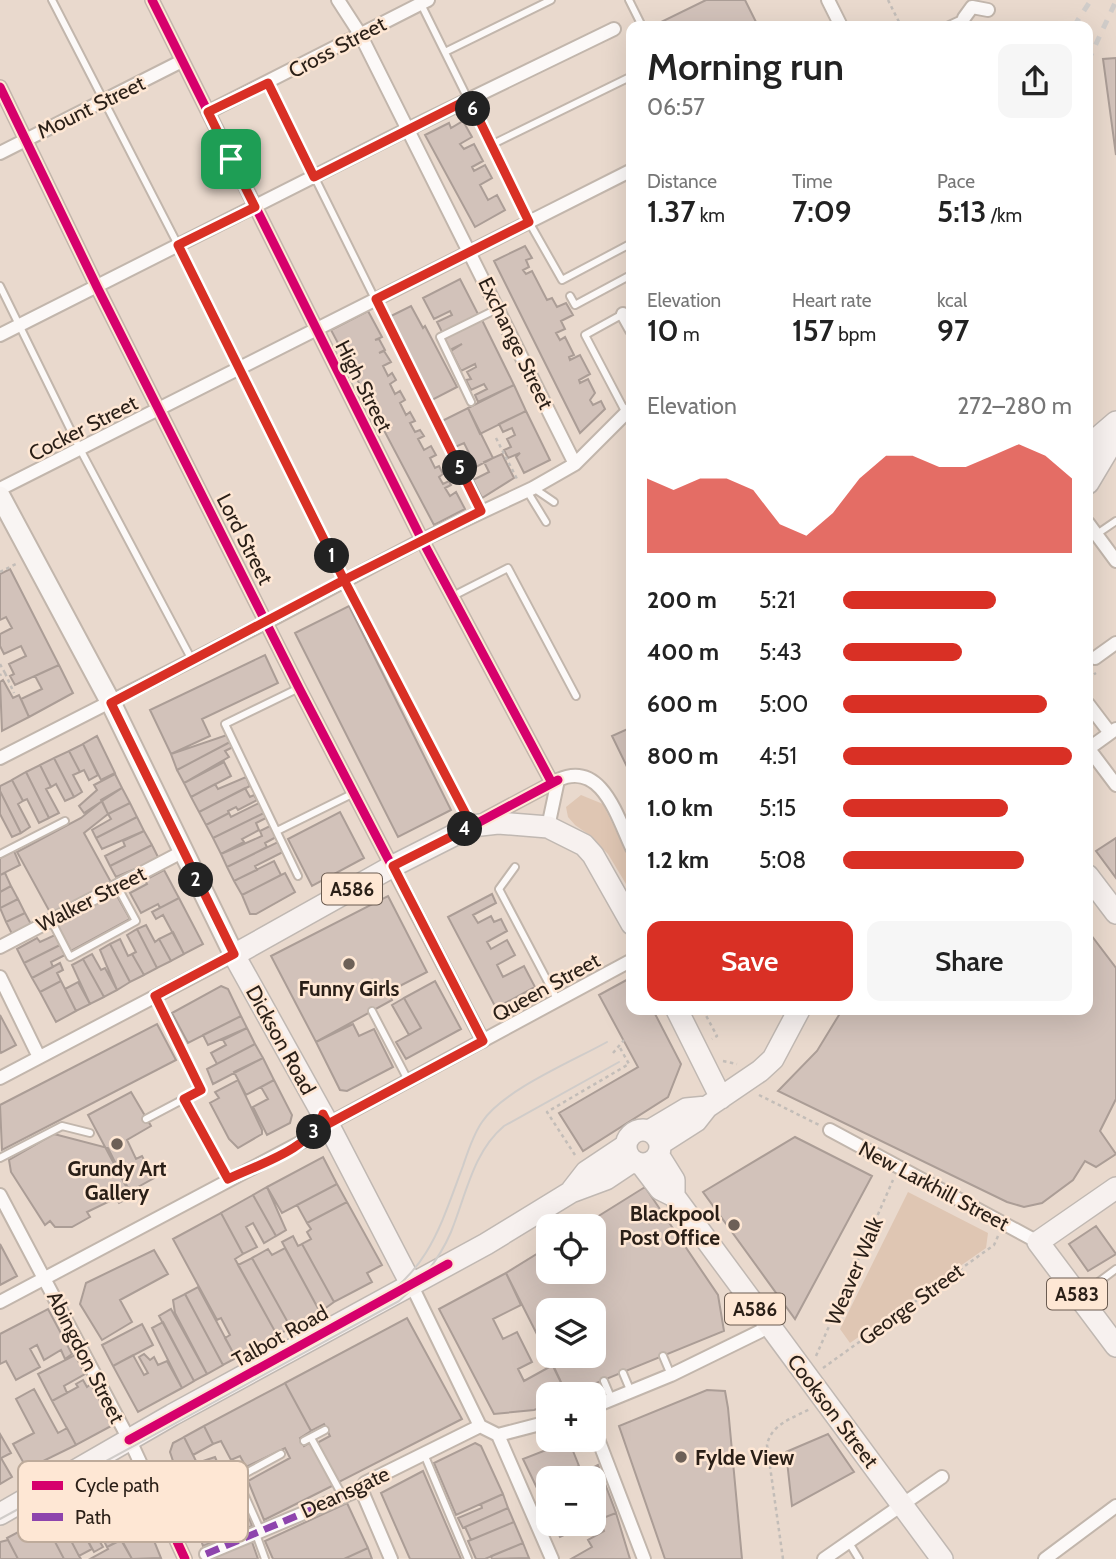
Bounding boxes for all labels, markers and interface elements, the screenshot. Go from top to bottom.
street label: Cross Street [284,11,390,83]
text: Morning run [647,43,844,90]
button: share [998,44,1072,118]
street label: Mount Street [33,70,149,144]
pin: 6 [456,92,490,126]
text: 06:57 [647,93,705,121]
text: 6 [467,97,478,120]
pin [201,129,261,189]
icon: arrive [212,140,250,178]
text: Distance [647,170,717,193]
text: Time [792,170,832,193]
text: Pace [937,170,975,193]
text: 1.37 [647,193,696,230]
text: 7:09 [792,193,852,230]
text: 5:13 [937,193,986,230]
text: km [696,204,725,227]
text: /km [986,204,1022,227]
street label: Exchange Street [473,273,559,413]
text: Elevation [647,289,721,312]
text: Heart rate [792,289,872,312]
text: kcal [937,289,967,312]
text: 10 [647,312,679,349]
text: 157 [792,312,834,349]
text: 97 [937,312,969,349]
text: m [679,323,700,346]
text: bpm [834,323,876,346]
street label: High Street [330,336,398,436]
street label: Cocker Street [24,390,142,466]
text: Elevation [647,392,737,420]
text: 272–280 m [957,392,1072,420]
pin: 5 [442,450,477,486]
text: 5 [454,456,465,479]
street label: Lord Street [211,489,279,589]
pin: 1 [314,538,350,574]
text: 1 [328,544,335,567]
text: 200 m [647,586,717,614]
text: 5:21 [759,586,796,614]
text: 400 m [647,638,719,666]
text: 5:43 [759,638,802,666]
text: 600 m [647,690,718,718]
text: 5:00 [759,690,808,718]
text: 800 m [647,742,719,770]
text: 4:51 [759,742,797,770]
text: 1.0 km [647,794,713,822]
text: 5:15 [759,794,796,822]
pin: 4 [448,812,482,846]
text: 4 [459,817,470,840]
text: 1.2 km [647,846,709,874]
text: 5:08 [759,846,806,874]
street label: Walker Street [32,861,150,937]
pin: 2 [178,862,214,898]
text: 2 [190,868,201,891]
road number: A586 [322,874,382,904]
button: Save [647,921,853,1001]
button: Share [867,921,1072,1001]
street label: Queen Street [488,947,604,1027]
marker: Funny Girls [341,956,357,972]
place label: Funny Girls [298,976,400,1001]
street label: Dickson Road [241,981,321,1099]
pin: 3 [296,1114,332,1150]
text: 3 [308,1120,319,1143]
marker: Grundy Art Gallery [109,1136,125,1152]
street label: New Larkhill Street [855,1136,1013,1236]
place label: Grundy Art Gallery [67,1156,167,1205]
place label: Blackpool Post Office [619,1201,720,1250]
street label: Weaver Walk [820,1213,888,1329]
map controls [536,1214,606,1536]
button: locate [536,1214,606,1284]
marker: Blackpool Post Office [726,1217,742,1233]
street label: George Street [854,1258,968,1350]
road number: A583 [1047,1278,1107,1310]
street label: Abingdon Street [42,1287,130,1427]
road number: A586 [725,1294,785,1324]
button: layers [536,1298,606,1368]
street label: Talbot Road [228,1300,332,1372]
street label: Cookson Street [782,1349,884,1473]
button: + [536,1382,606,1452]
place label: Fylde View [695,1445,795,1470]
marker: Fylde View [673,1449,689,1465]
legend [18,1461,248,1542]
street label: Deansgate [297,1461,393,1523]
button: − [536,1466,606,1536]
text: Cycle path [75,1474,159,1497]
text: Path [75,1506,111,1529]

